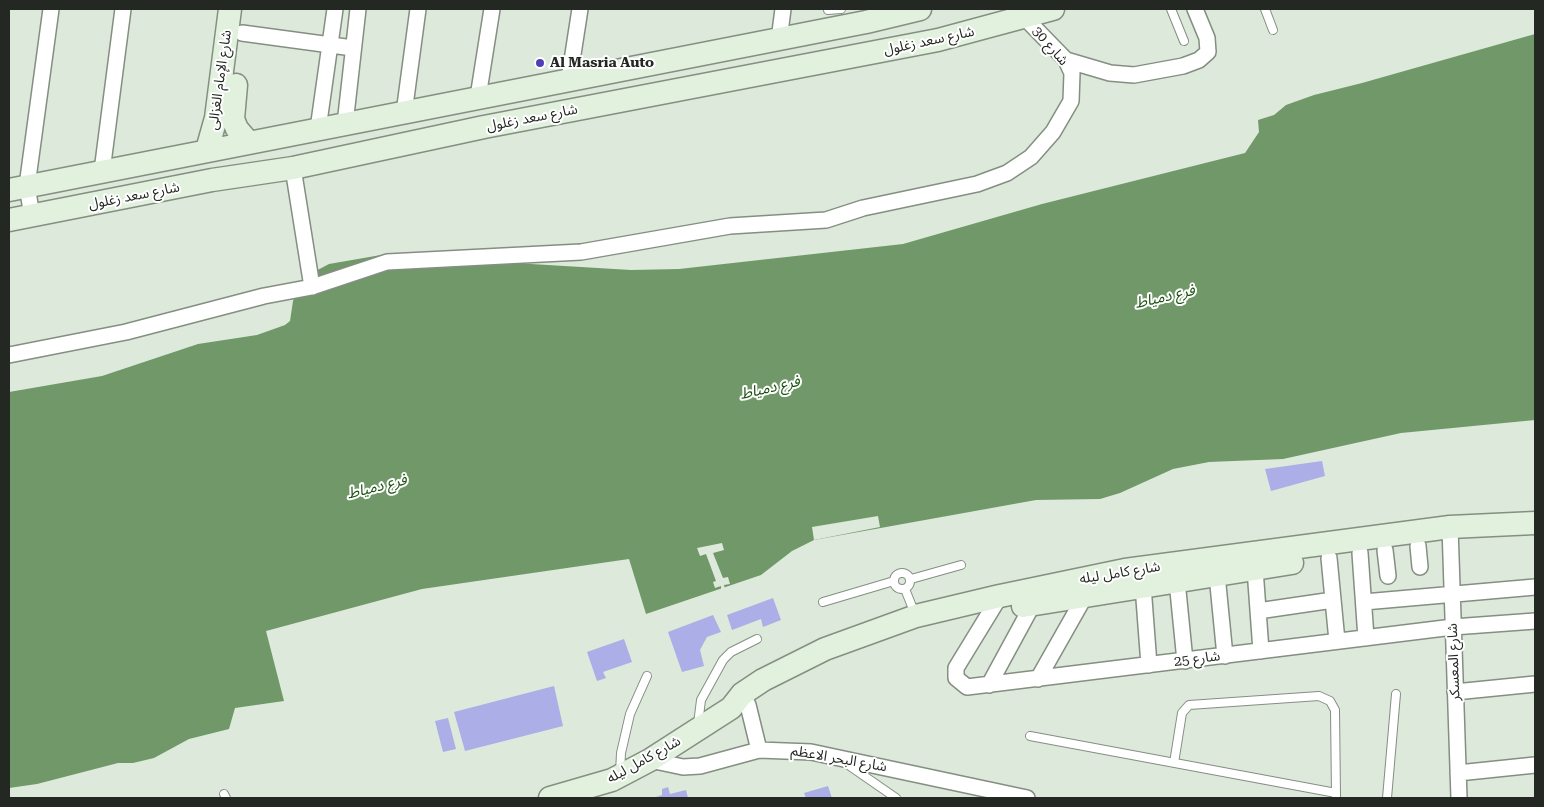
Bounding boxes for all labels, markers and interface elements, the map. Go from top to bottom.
street label: شارع سعد زغلول [882,23,976,59]
street label: شارع 30 [1028,23,1072,69]
street label: شارع الإمام الغزالى [205,29,235,131]
place label: Al Masria Auto [550,55,654,71]
marker: Al Masria Auto [534,57,546,69]
street label: شارع سعد زغلول [485,101,579,135]
street label: شارع سعد زغلول [87,179,181,213]
water label: فرع دمياط [1133,281,1197,313]
water label: فرع دمياط [738,372,802,404]
water label: فرع دمياط [345,471,409,503]
street label: شارع كامل ليله [1078,558,1162,588]
street label: شارع المعسكر [1444,623,1464,701]
street label: شارع 25 [1173,648,1221,670]
street label: شارع كامل ليله [604,733,684,787]
street label: شارع البحر الاعظم [790,742,888,776]

